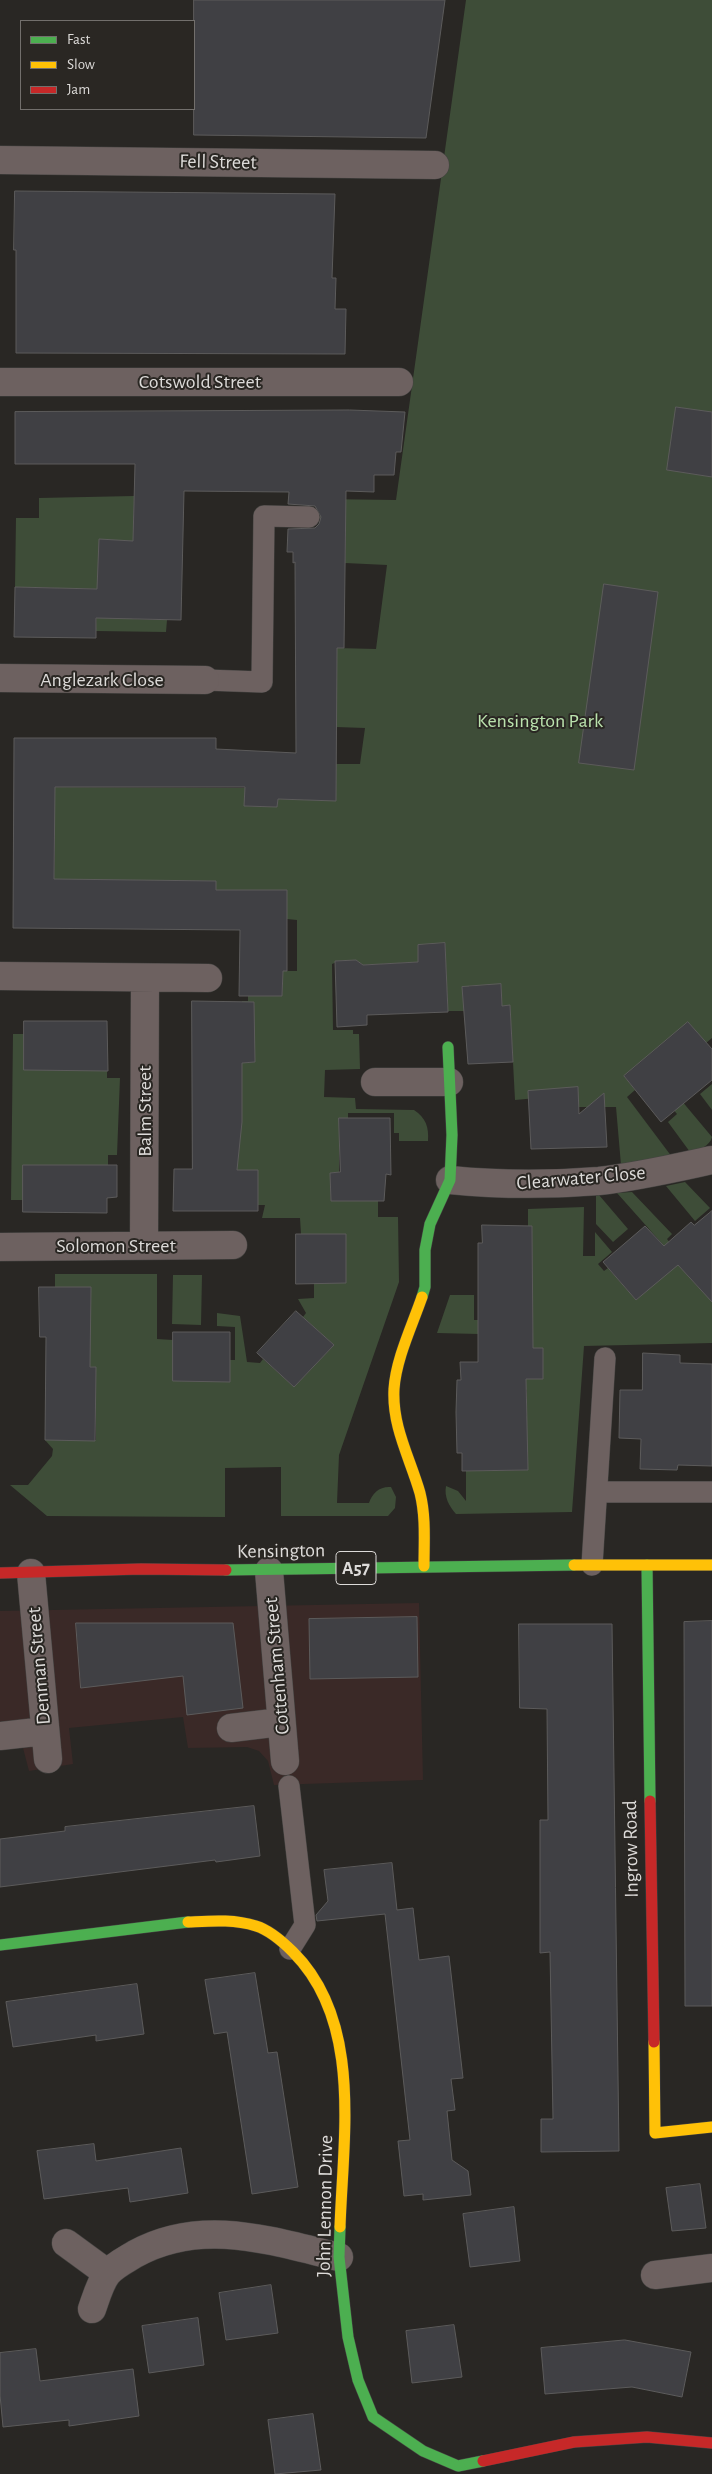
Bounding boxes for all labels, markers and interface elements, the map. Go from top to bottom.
legend [20,20,195,110]
text: Fast [67,32,90,47]
text: Slow [67,57,95,72]
text: Jam [67,82,90,97]
street label: Fell Street [179,149,257,175]
street label: Cotswold Street [139,370,261,394]
street label: Anglezark Close [40,668,164,692]
park label: Kensington Park [477,709,603,733]
street label: Balm Street [133,1065,157,1157]
street label: Clearwater Close [515,1160,647,1196]
street label: Solomon Street [56,1234,176,1258]
street label: Kensington [237,1538,325,1564]
road number: A57 [336,1552,376,1585]
street label: Cottenham Street [259,1596,295,1736]
street label: Denman Street [22,1606,56,1726]
street label: Ingrow Road [618,1800,644,1898]
street label: John Lennon Drive [312,2135,338,2277]

